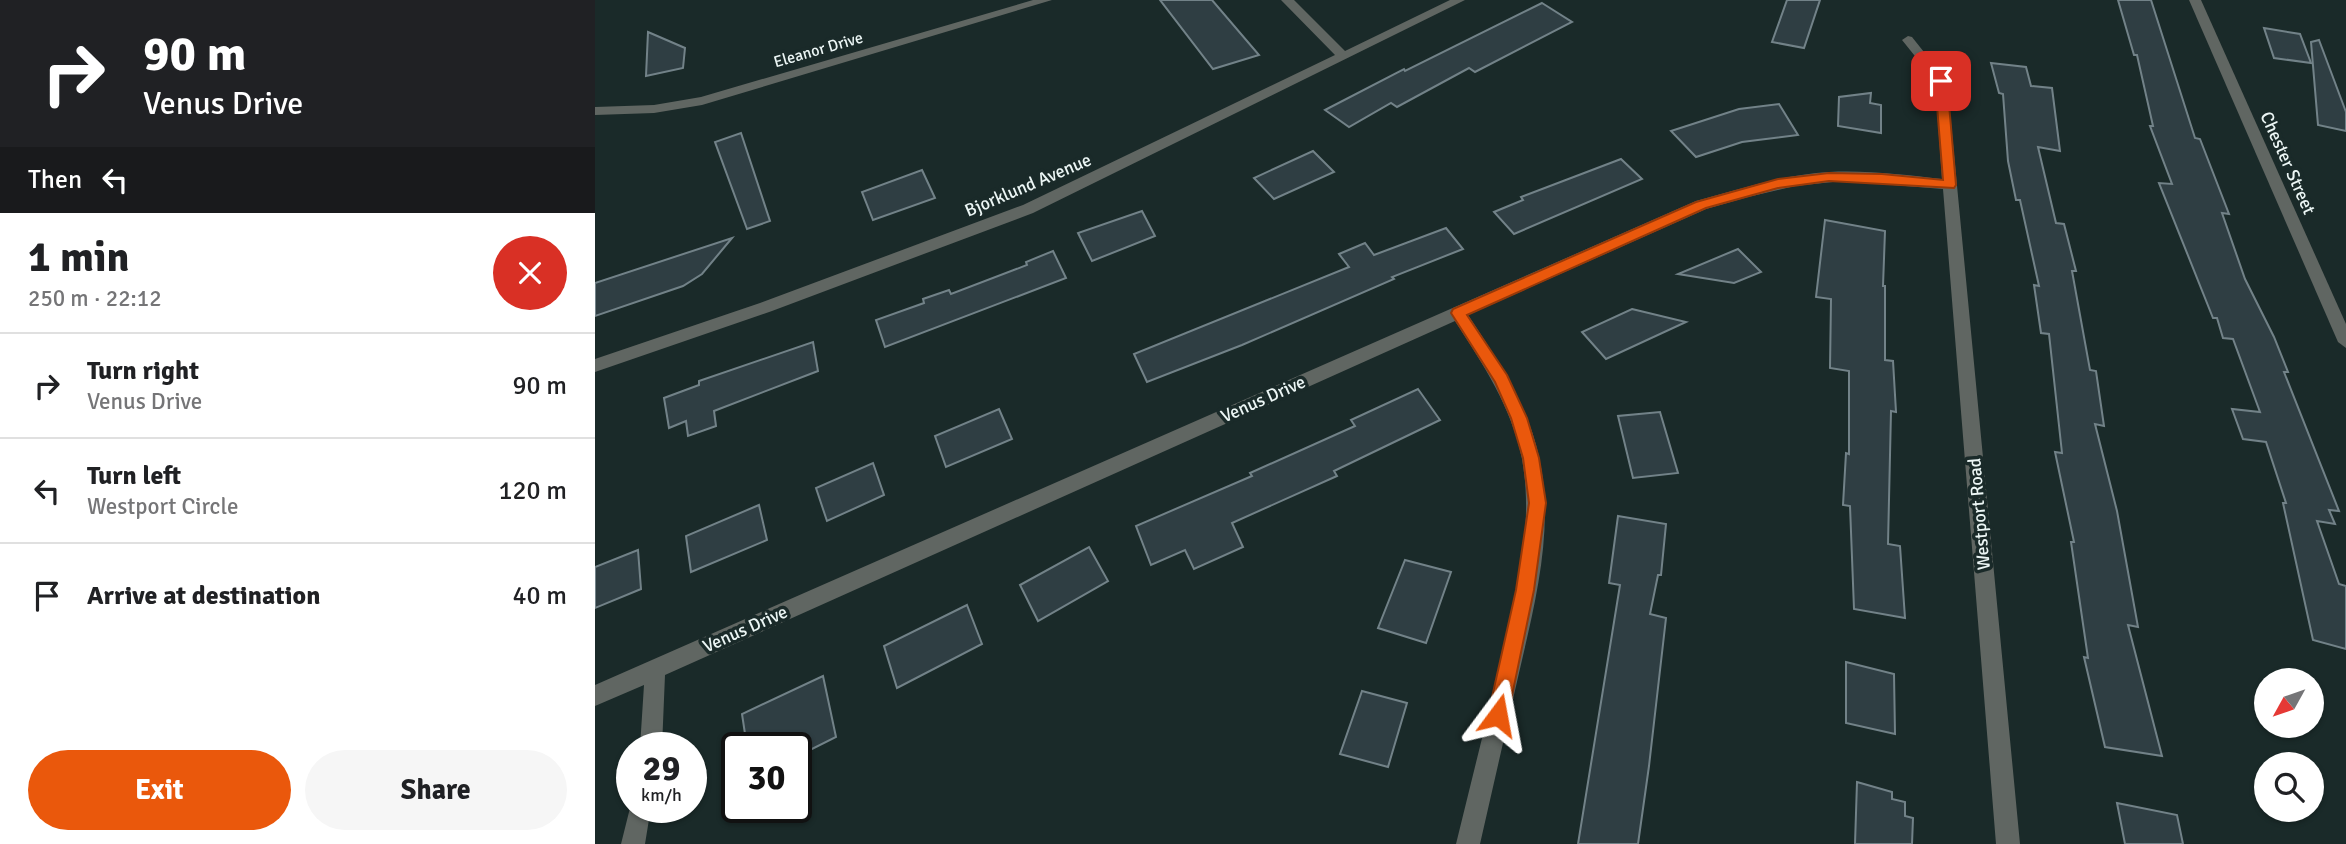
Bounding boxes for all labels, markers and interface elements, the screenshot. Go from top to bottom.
text: 90 m [143,24,246,84]
icon: right [28,28,119,119]
street label: Eleanor Drive [771,28,865,72]
pin [1911,51,1971,111]
icon: arrive [1922,62,1960,100]
text: Venus Drive [143,84,303,123]
street label: Chester Street [2256,108,2320,218]
street label: Bjorklund Avenue [961,148,1095,222]
icon: left [96,161,134,199]
text: Then [28,164,82,196]
text: 1 min [28,232,129,283]
button: close [493,236,567,310]
text: 250 m · 22:12 [28,284,162,313]
text: Turn right [87,355,199,387]
icon: right [28,367,66,405]
text: 90 m [512,370,567,402]
street label: Venus Drive [1217,371,1309,427]
text: Venus Drive [87,387,202,416]
street label: Westport Road [1963,457,1995,571]
text: Turn left [87,460,181,492]
icon: left [28,472,66,510]
text: 120 m [498,475,567,507]
text: Westport Circle [87,492,239,521]
icon: arrive [28,577,66,615]
text: Arrive at destination [87,580,320,612]
text: 40 m [512,580,567,612]
street label: Venus Drive [699,601,791,657]
north arrow [2254,668,2324,738]
map controls [2254,668,2324,822]
position arrow [1461,678,1535,752]
speed limit sign: 30 [721,732,812,823]
text: 29 [643,747,680,790]
button: Exit [28,750,291,830]
button: Share [305,750,567,830]
button: search [2254,752,2324,822]
text: km/h [641,784,682,806]

